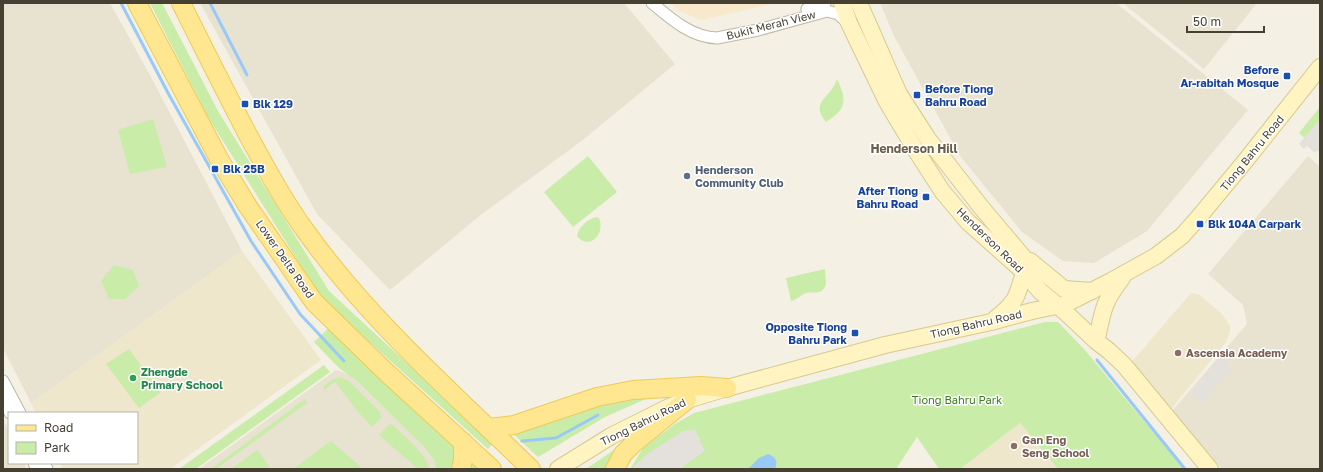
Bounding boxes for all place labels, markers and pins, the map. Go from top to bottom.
place label: Before Ar-rabitah Mosque [1180,63,1280,89]
marker: Before Ar-rabitah Mosque [1282,71,1292,81]
place label: Before Tiong Bahru Road [925,82,994,108]
marker: Before Tiong Bahru Road [912,90,922,100]
place label: Blk 129 [253,97,293,110]
marker: Blk 129 [240,99,250,109]
place label: Blk 25B [223,162,265,175]
place label: Henderson Community Club [695,163,784,189]
marker: Blk 25B [210,164,220,174]
marker: Henderson Community Club [682,171,692,181]
place label: After Tiong Bahru Road [856,184,918,210]
marker: After Tiong Bahru Road [921,192,931,202]
place label: Blk 104A Carpark [1208,217,1302,230]
marker: Blk 104A Carpark [1195,219,1205,229]
place label: Opposite Tiong Bahru Park [765,320,848,346]
marker: Opposite Tiong Bahru Park [850,328,860,338]
place label: Ascensia Academy [1186,346,1288,359]
marker: Ascensia Academy [1173,348,1183,358]
place label: Zhengde Primary School [141,365,223,391]
marker: Zhengde Primary School [128,373,138,383]
place label: Gan Eng Seng School [1022,433,1090,459]
marker: Gan Eng Seng School [1009,441,1019,451]

